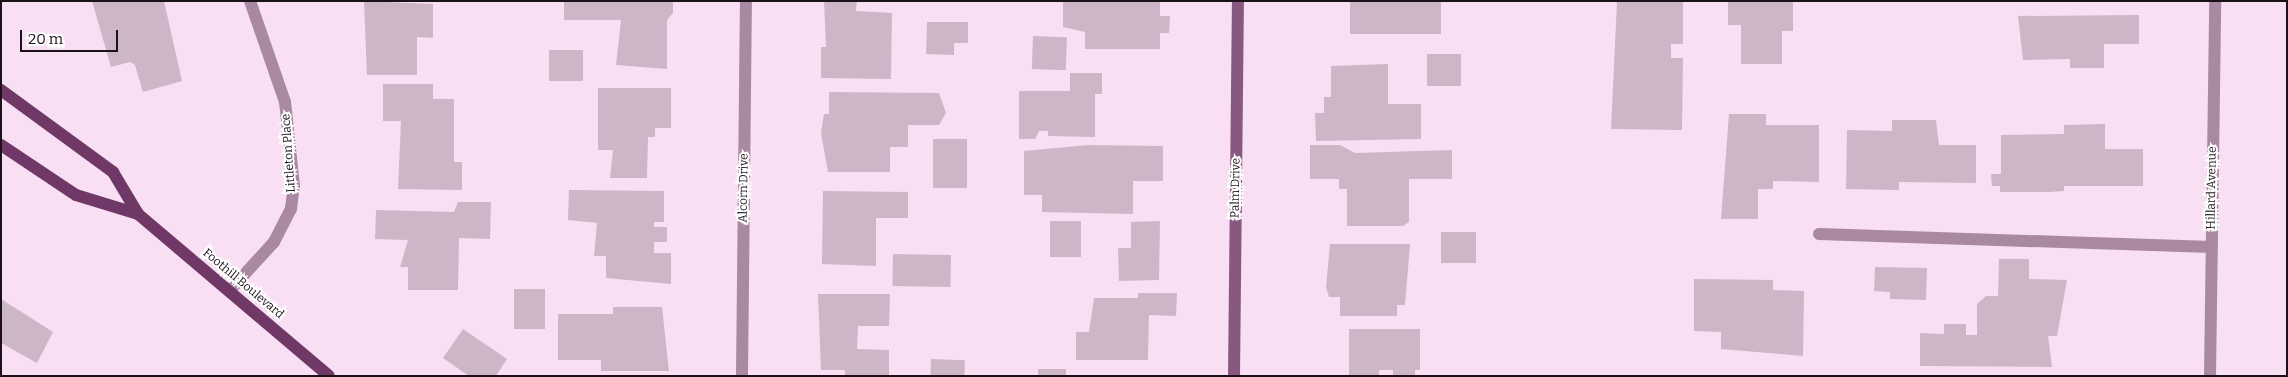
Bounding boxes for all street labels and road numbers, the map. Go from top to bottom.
street label: Littleton Place [279,113,299,193]
street label: Hillard Avenue [2204,146,2220,230]
street label: Alcorn Drive [736,153,752,223]
street label: Palm Drive [1228,158,1244,218]
street label: Foothill Boulevard [200,246,286,322]

